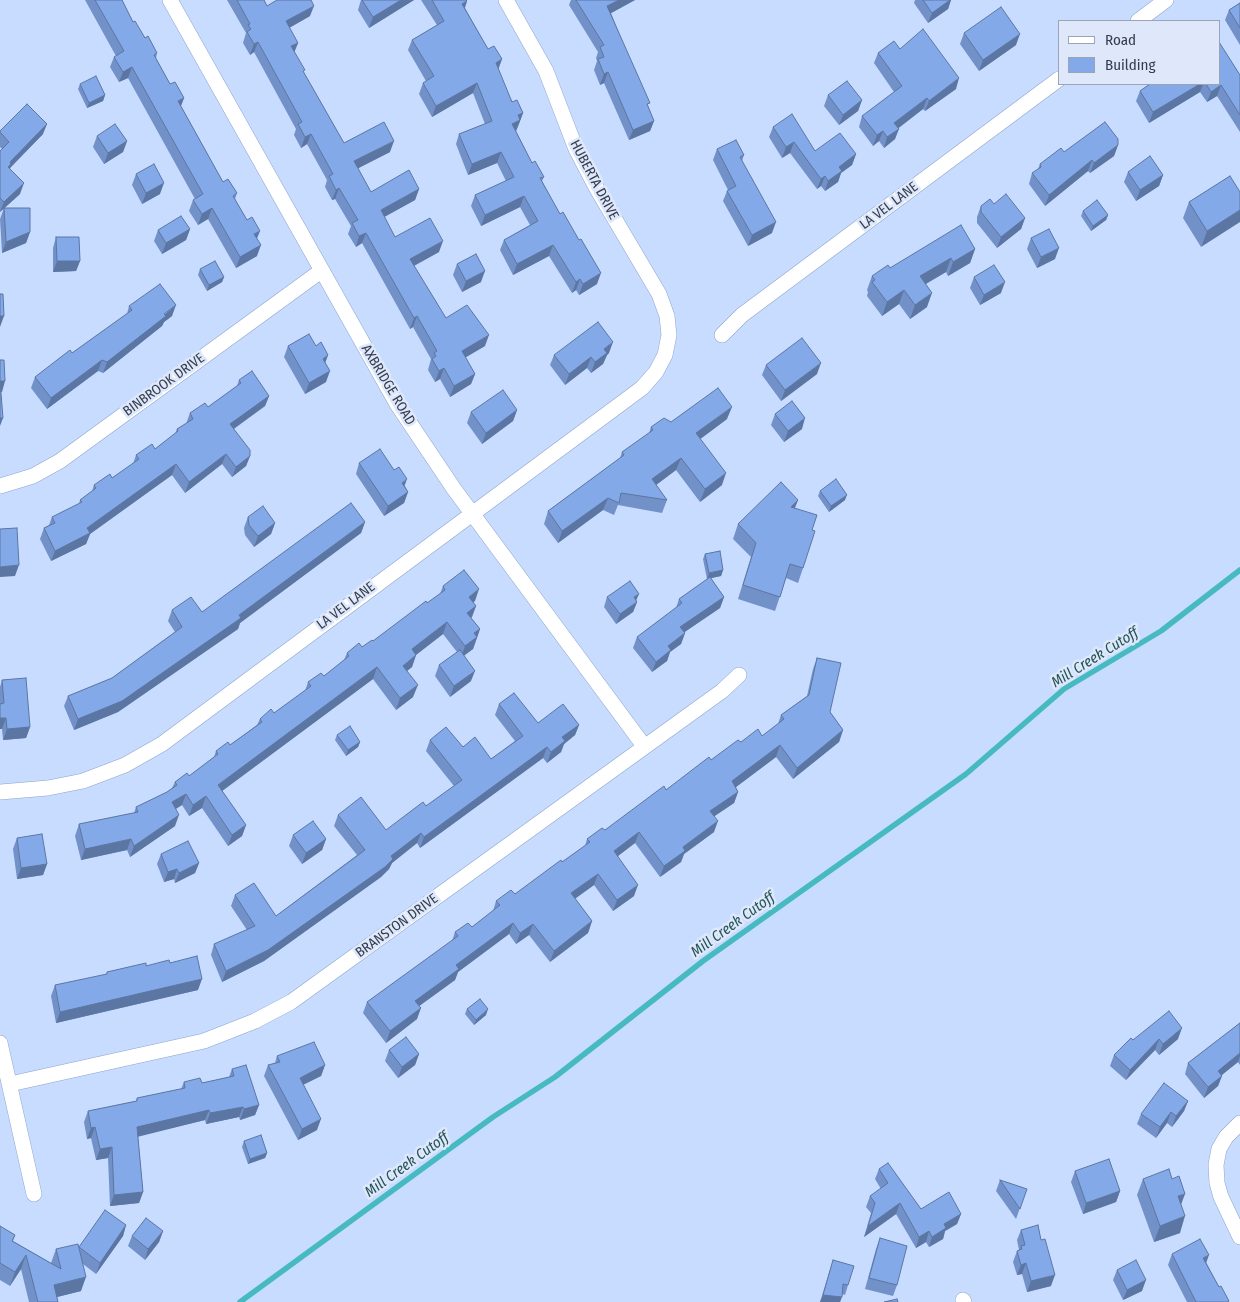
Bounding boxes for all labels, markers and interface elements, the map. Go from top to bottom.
legend [1058,20,1220,85]
text: Road [1105,31,1136,49]
text: Building [1105,56,1156,74]
street label: HUBERTA DRIVE [566,137,622,223]
street label: LA VEL LANE [857,179,921,233]
street label: AXBRIDGE ROAD [357,342,419,428]
street label: BINBROOK DRIVE [120,350,208,420]
street label: LA VEL LANE [314,579,378,633]
water label: Mill Creek Cutoff [1048,624,1142,692]
water label: Mill Creek Cutoff [688,889,778,961]
street label: BRANSTON DRIVE [353,891,441,961]
water label: Mill Creek Cutoff [362,1129,452,1201]

